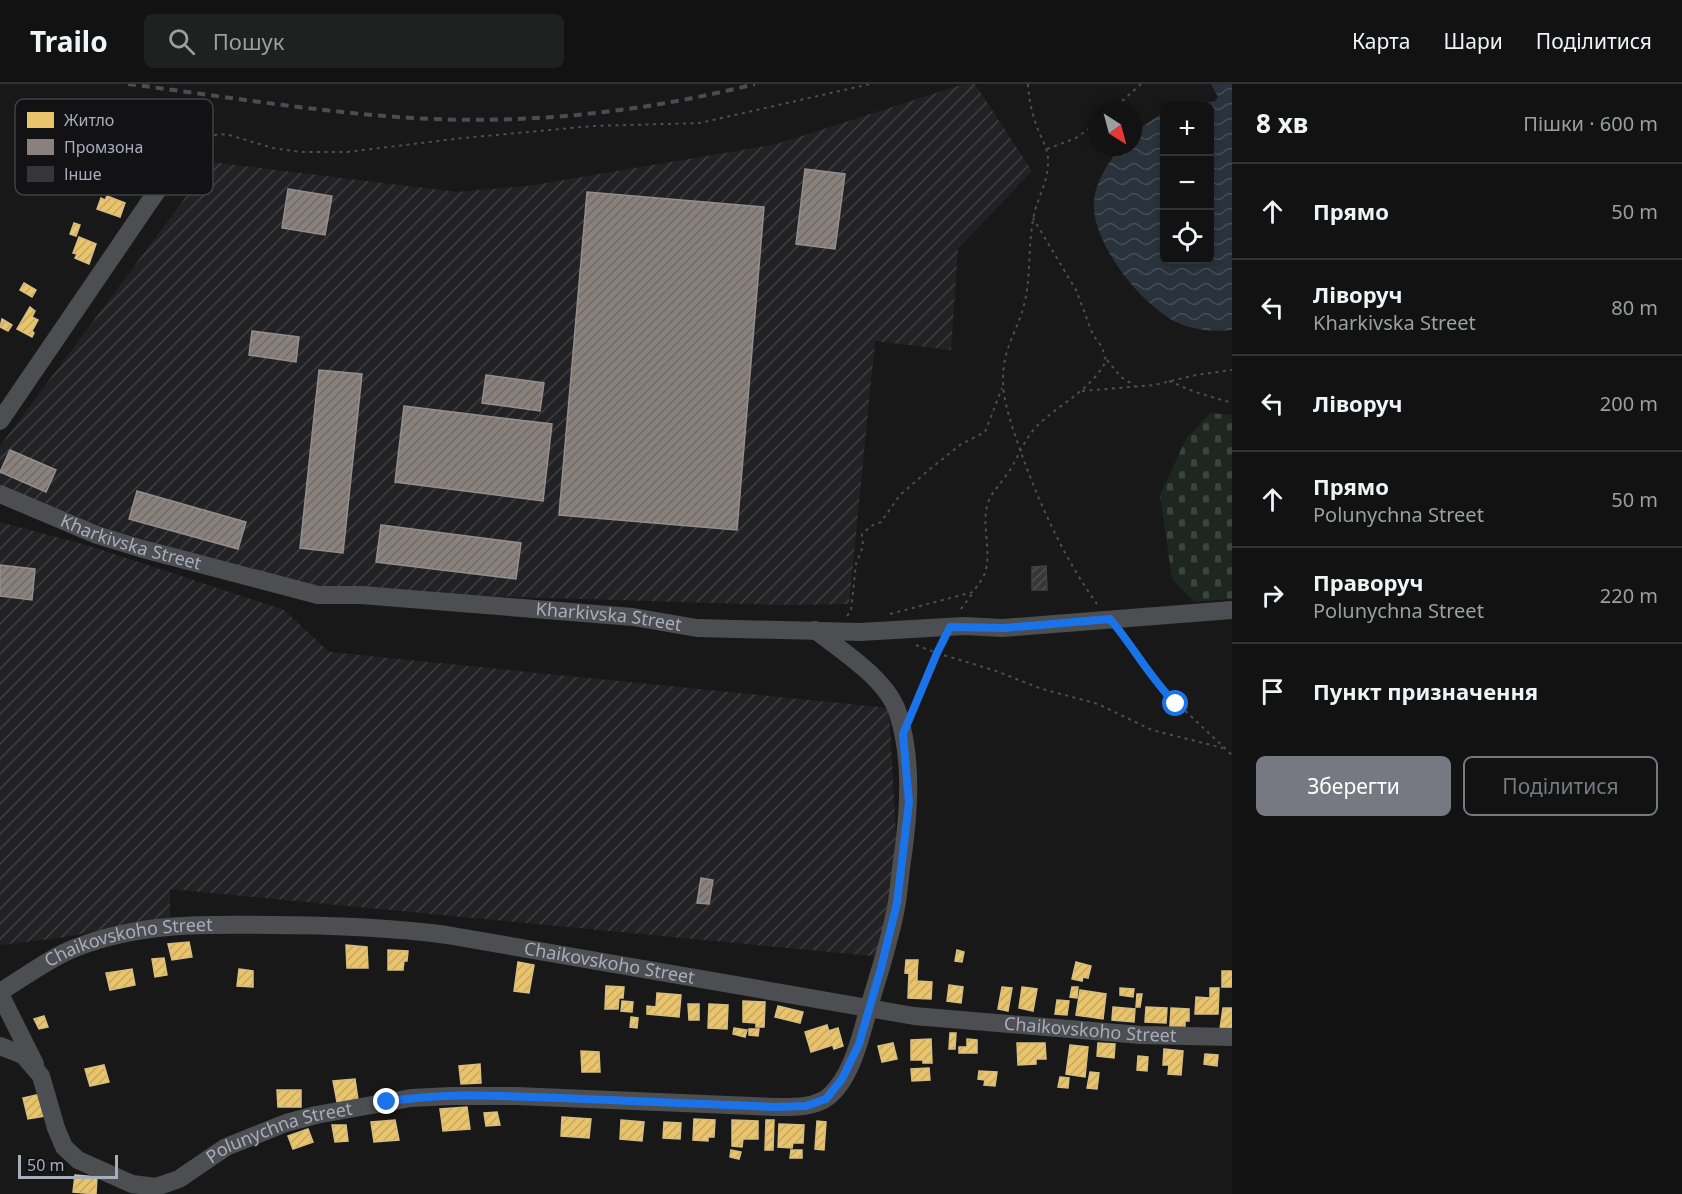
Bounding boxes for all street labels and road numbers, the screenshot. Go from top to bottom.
street label: Kharkivska Street [57,508,205,575]
street label: Kharkivska Street [535,596,684,636]
street label: Chaikovskoho Street [40,912,213,972]
street label: Chaikovskoho Street [522,936,697,989]
street label: Chaikovskoho Street [1003,1011,1177,1047]
street label: Polunychna Street [201,1096,354,1168]

